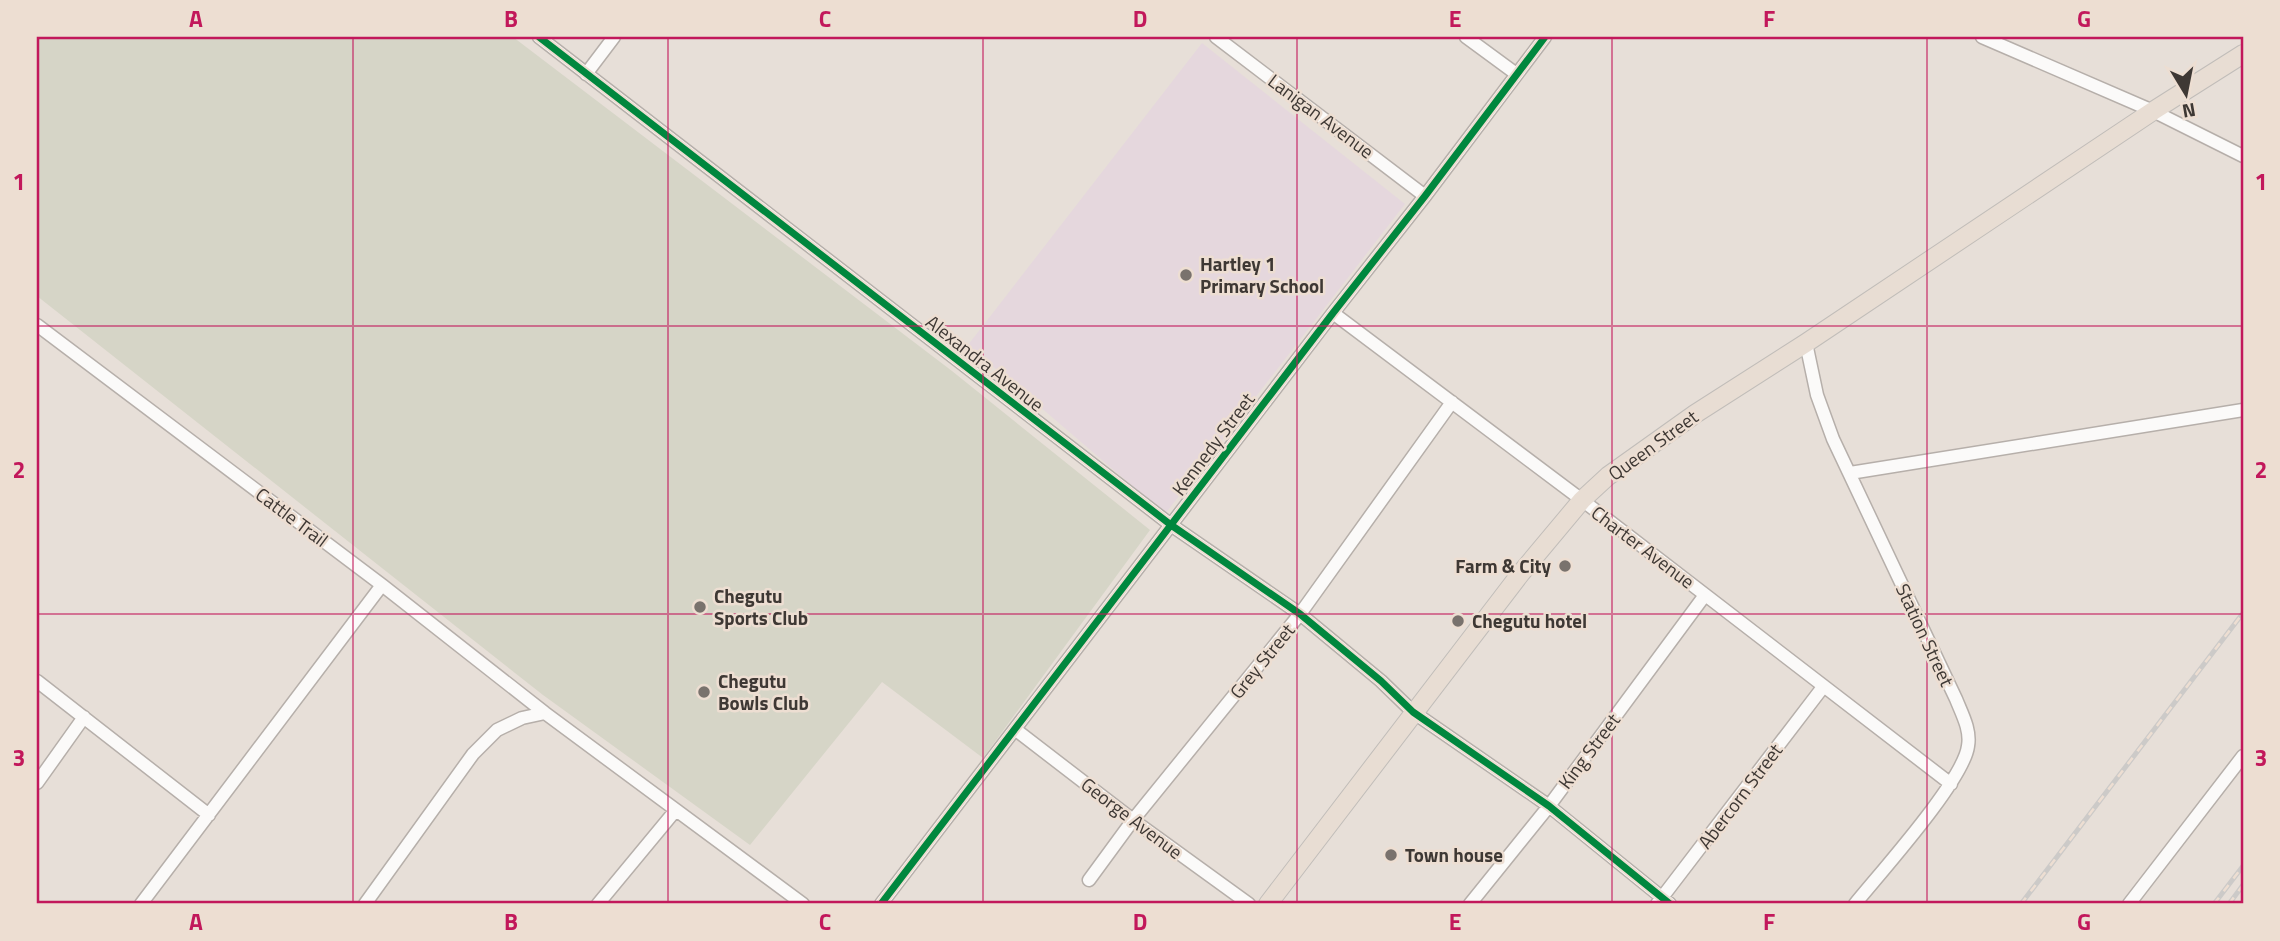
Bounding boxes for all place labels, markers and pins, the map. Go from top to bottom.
place label: Hartley 1 Primary School [1200,249,1324,300]
marker: Hartley 1 Primary School [1178,267,1194,283]
place label: Farm & City [1455,551,1551,580]
marker: Farm & City [1557,558,1573,574]
place label: Chegutu Sports Club [714,581,808,632]
marker: Chegutu Sports Club [692,599,708,615]
place label: Chegutu hotel [1472,606,1587,635]
marker: Chegutu hotel [1450,613,1466,629]
place label: Chegutu Bowls Club [718,666,809,717]
marker: Chegutu Bowls Club [696,684,712,700]
place label: Town house [1405,840,1503,869]
marker: Town house [1383,847,1399,863]

